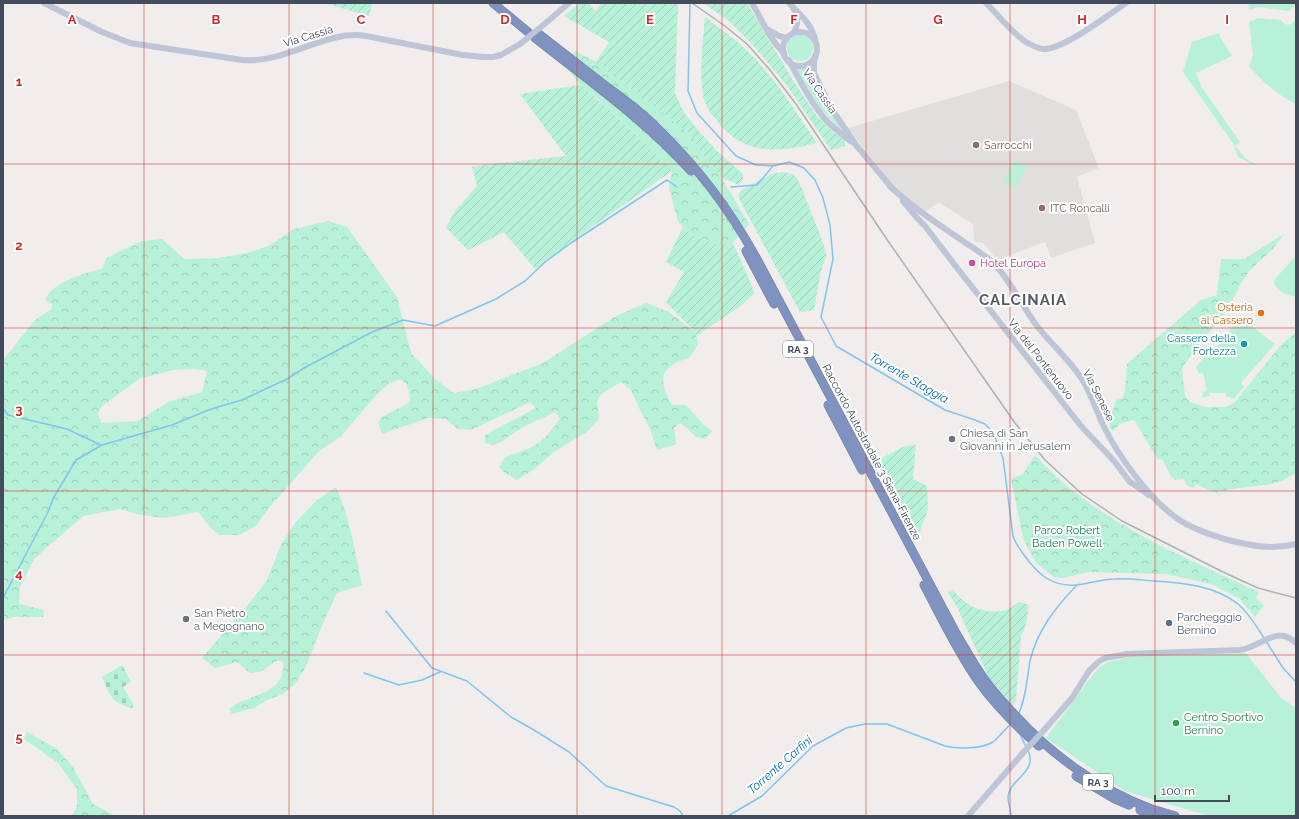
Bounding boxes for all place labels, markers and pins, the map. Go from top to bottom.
place label: Sarrocchi [984,139,1032,152]
marker: Sarrocchi [971,140,981,150]
place label: ITC Roncalli [1050,202,1110,215]
marker: ITC Roncalli [1037,203,1047,213]
place label: Hotel Europa [980,257,1046,270]
marker: Hotel Europa [967,258,977,268]
place label: Osteria al Cassero [1201,301,1253,327]
marker: Osteria al Cassero [1256,308,1266,318]
place label: Cassero della Fortezza [1167,332,1236,358]
marker: Cassero della Fortezza [1239,339,1249,349]
place label: Chiesa di San Giovanni in Jerusalem [960,427,1071,453]
marker: Chiesa di San Giovanni in Jerusalem [947,434,957,444]
place label: San Pietro a Megognano [194,607,265,633]
place label: Parchegggio Bernino [1177,611,1242,637]
marker: San Pietro a Megognano [181,614,191,624]
marker: Parchegggio Bernino [1164,618,1174,628]
place label: Centro Sportivo Bernino [1184,711,1264,737]
marker: Centro Sportivo Bernino [1171,718,1181,728]

